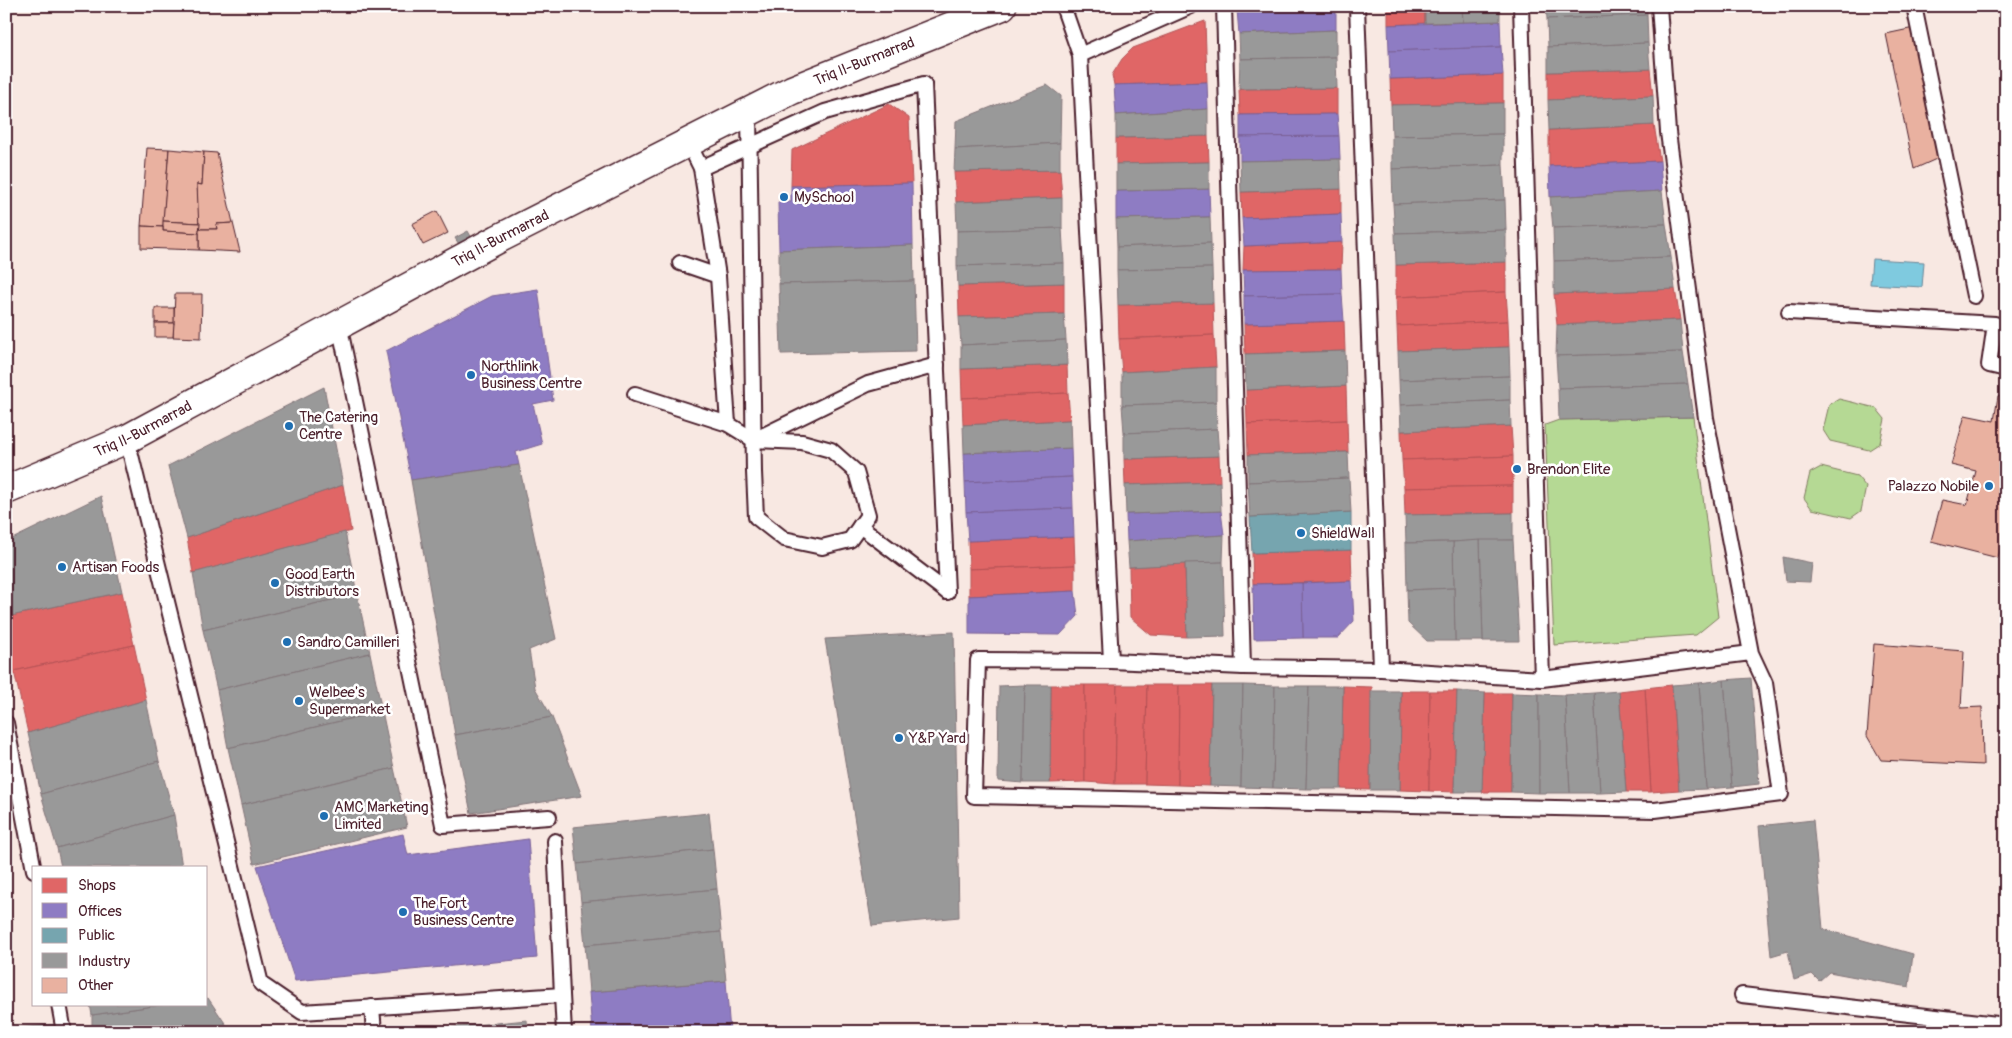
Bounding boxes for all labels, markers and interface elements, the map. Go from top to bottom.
street label: Triq Il-Burmarrad [811,33,918,90]
place label: MySchool [794,188,854,207]
marker: MySchool [778,191,790,203]
street label: Triq Il-Burmarrad [448,206,552,272]
place label: Northlink Business Centre [481,357,583,393]
marker: Northlink Business Centre [465,369,477,381]
street label: Triq Il-Burmarrad [91,397,195,462]
place label: The Catering Centre [299,408,378,444]
marker: The Catering Centre [283,420,295,432]
place label: Brendon Elite [1527,460,1611,479]
marker: Brendon Elite [1511,463,1523,475]
place label: Palazzo Nobile [1888,477,1980,496]
marker: Palazzo Nobile [1983,480,1995,492]
place label: ShieldWall [1311,524,1375,543]
marker: ShieldWall [1295,527,1307,539]
place label: Artisan Foods [72,558,160,577]
marker: Artisan Foods [56,561,68,573]
place label: Good Earth Distributors [285,565,359,601]
marker: Good Earth Distributors [269,577,281,589]
place label: Sandro Camilleri [297,633,400,652]
marker: Sandro Camilleri [281,636,293,648]
place label: Welbee's Supermarket [309,683,391,719]
marker: Welbee's Supermarket [293,695,305,707]
place label: Y&P Yard [908,729,966,748]
marker: Y&P Yard [893,732,905,744]
place label: AMC Marketing Limited [334,798,428,834]
marker: AMC Marketing Limited [318,810,330,822]
legend [32,866,208,1006]
text: Shops [78,876,116,895]
place label: The Fort Business Centre [413,894,515,930]
text: Offices [78,902,122,921]
marker: The Fort Business Centre [397,906,409,918]
text: Public [78,926,115,945]
text: Industry [78,952,131,971]
text: Other [78,976,114,995]

